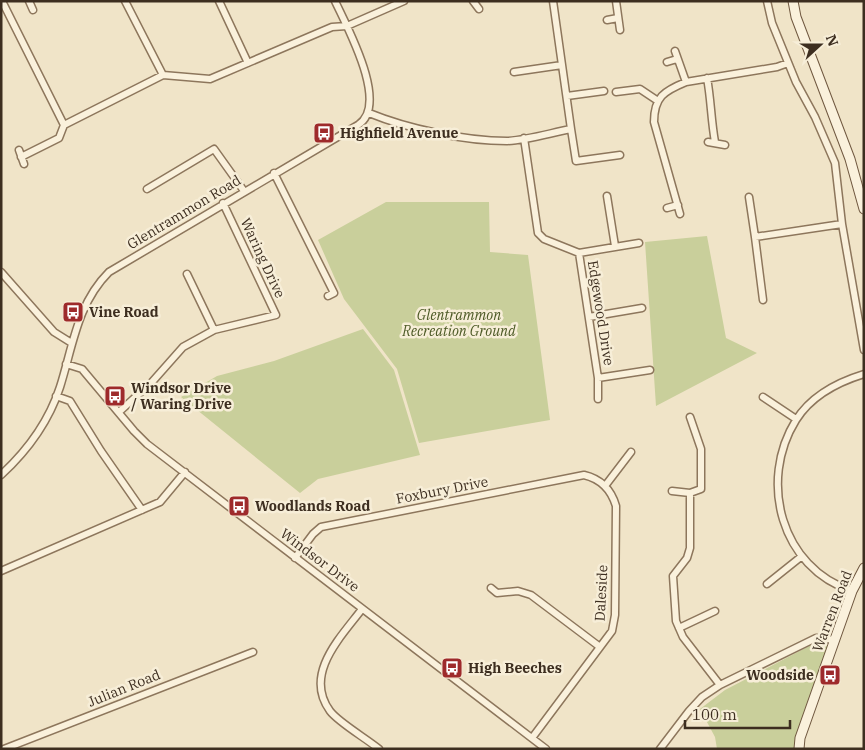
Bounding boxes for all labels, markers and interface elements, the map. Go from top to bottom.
north arrow [795,20,845,70]
text: N [822,32,843,49]
bus stop icon: Highfield Avenue [312,121,336,145]
place label: Highfield Avenue [340,124,458,142]
street label: Glentrammon Road [124,171,245,253]
street label: Waring Drive [237,215,289,301]
street label: Edgewood Drive [584,259,618,367]
bus stop icon: Vine Road [61,300,85,324]
place label: Vine Road [89,303,159,321]
park label: Glentrammon Recreation Ground [401,306,516,340]
place label: Windsor Drive / Waring Drive [131,379,232,413]
bus stop icon: Windsor Drive / Waring Drive [103,384,127,408]
street label: Foxbury Drive [394,472,490,508]
bus stop icon: Woodlands Road [227,494,251,518]
place label: Woodlands Road [255,497,370,515]
street label: Windsor Drive [277,524,363,596]
street label: Daleside [591,564,611,622]
street label: Warren Road [808,567,856,654]
bus stop icon: High Beeches [440,656,464,680]
place label: High Beeches [468,659,562,677]
bus stop icon: Woodside [818,663,842,687]
street label: Julian Road [85,665,163,711]
place label: Woodside [746,666,814,684]
scale bar [685,698,790,730]
text: 100 m [692,705,737,724]

